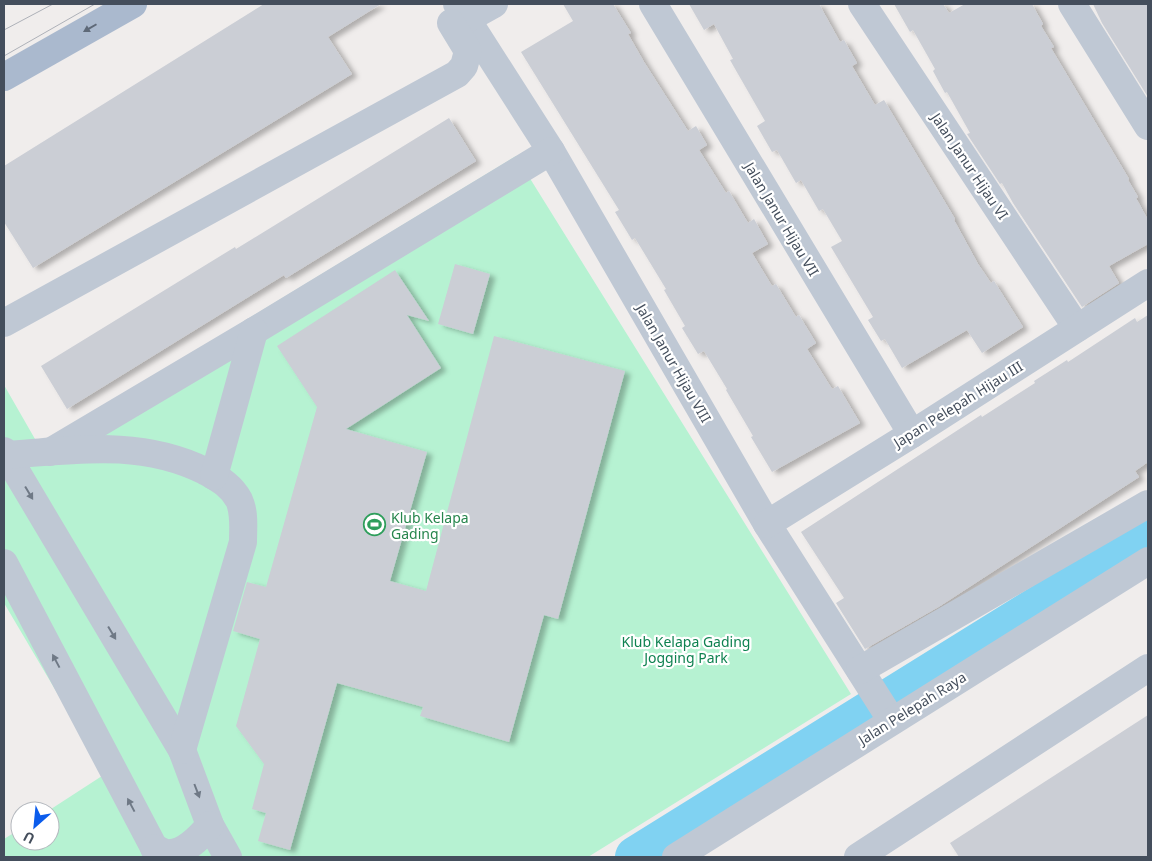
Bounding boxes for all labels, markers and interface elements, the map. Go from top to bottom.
one-way arrow [83,24,98,32]
street label: Jalan Janur Hijau VI [926,107,1013,223]
street label: Jalan Janur Hijau VII [739,157,824,280]
street label: Jalan Janur Hijau VIII [631,298,716,426]
street label: Japan Pelepah Hijau III [888,356,1026,453]
one-way arrow [24,487,33,500]
place label: Klub Kelapa Gading [391,508,469,543]
sports icon: Klub Kelapa Gading [363,513,387,537]
one-way arrow [107,626,116,639]
park label: Klub Kelapa Gading Jogging Park [622,632,750,667]
one-way arrow [51,654,60,668]
street label: Jalan Pelepah Raya [853,667,969,750]
one-way arrow [194,784,202,798]
one-way arrow [127,798,135,812]
north arrow [10,801,60,851]
text: U [20,827,38,849]

